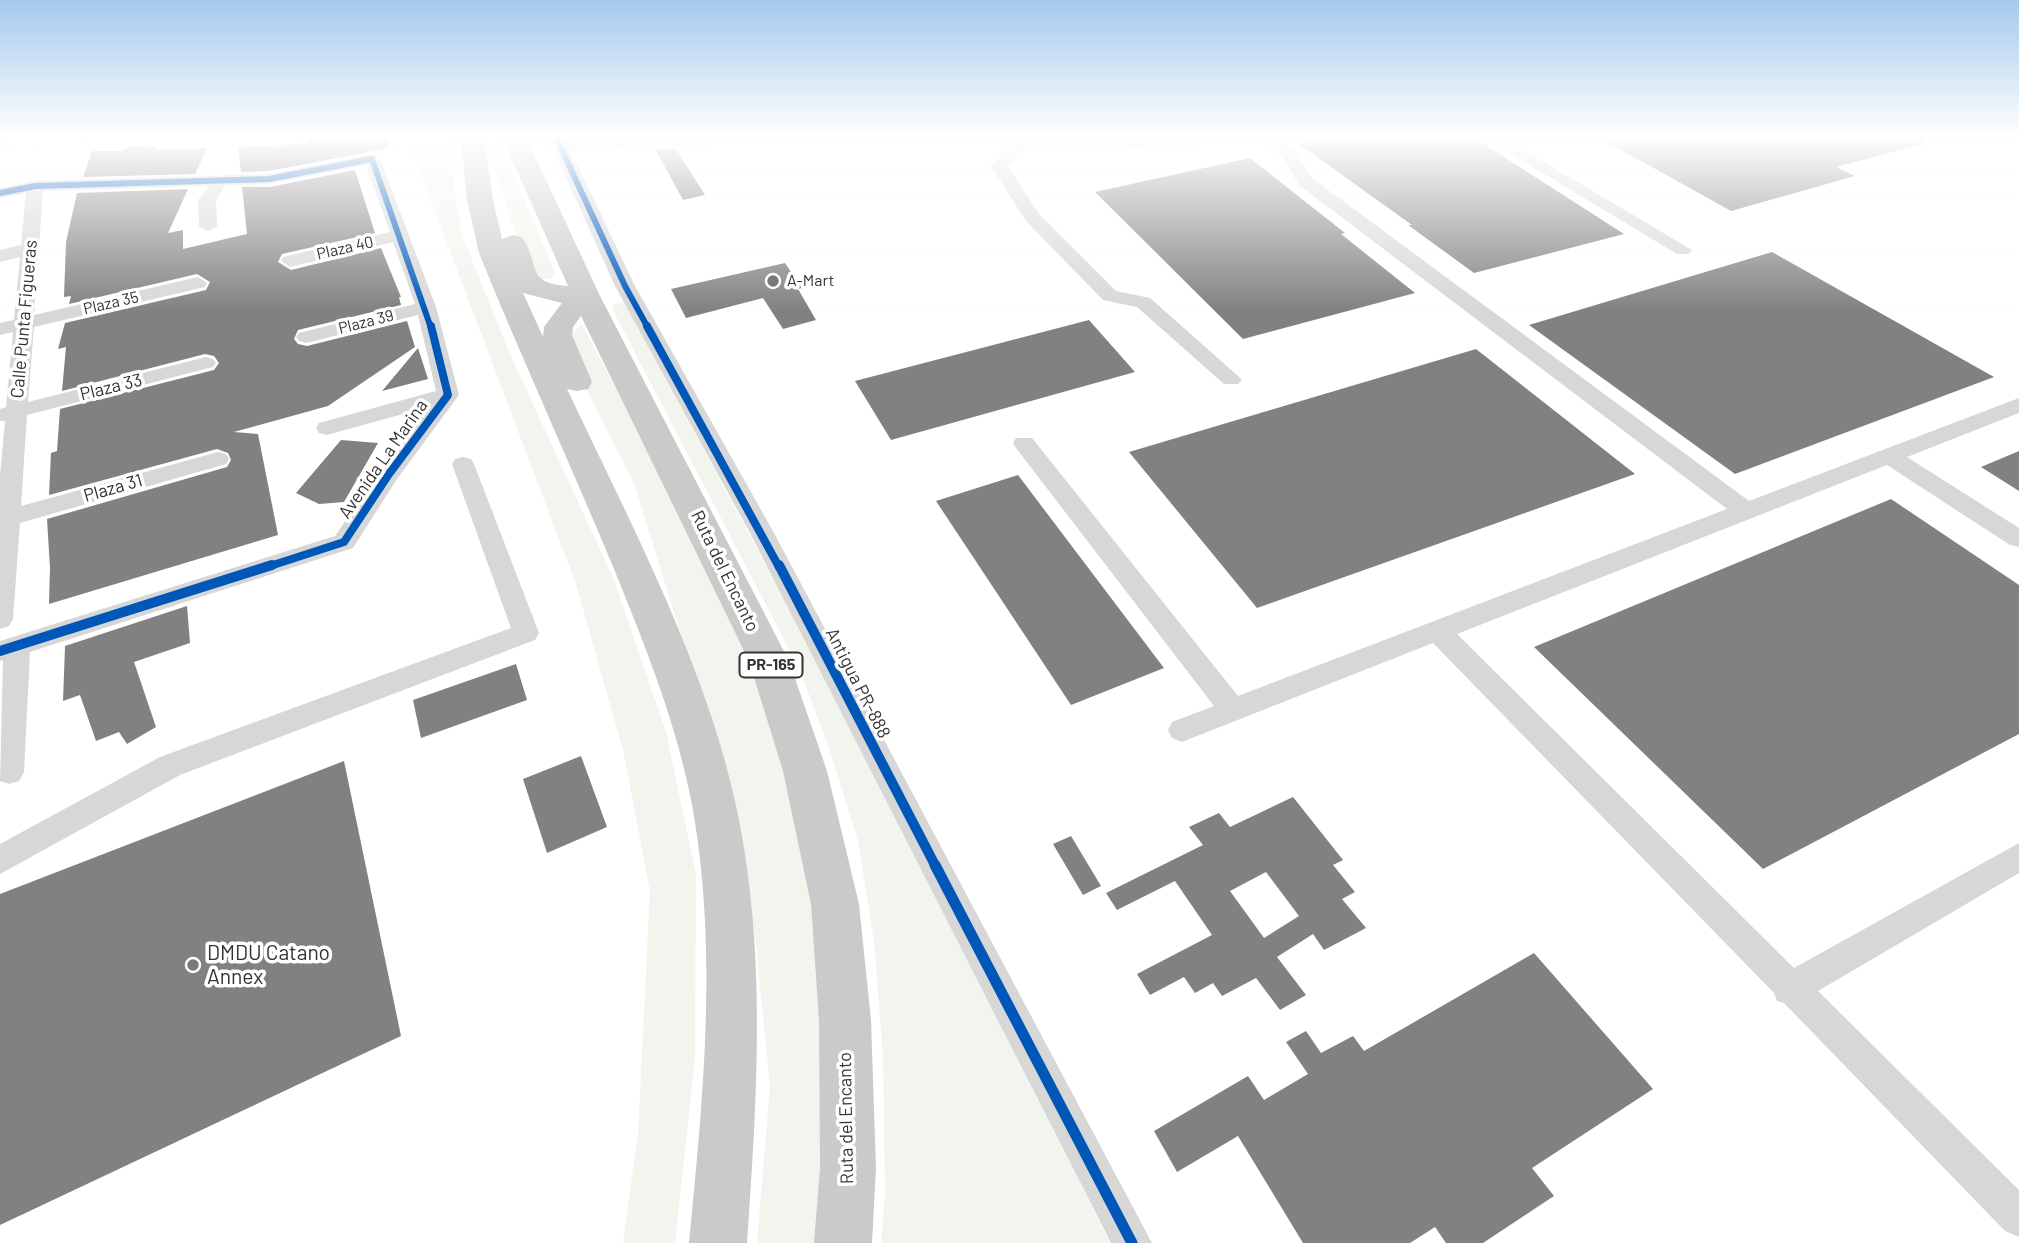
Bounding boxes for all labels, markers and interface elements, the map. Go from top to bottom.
street label: Plaza 40 [315,232,375,264]
street label: Calle Punta Figueras [6,239,42,399]
place label: A-Mart [787,271,834,291]
marker: A-Mart [765,273,781,289]
street label: Plaza 35 [81,287,141,319]
street label: Plaza 39 [336,306,396,338]
street label: Plaza 33 [78,369,144,405]
street label: Avenida La Marina [334,395,432,523]
street label: Plaza 31 [81,469,145,507]
street label: Ruta del Encanto [686,507,764,635]
street label: Antigua PR-888 [821,624,895,742]
road number: PR-165 [740,652,802,678]
place label: DMDU Catano Annex [207,940,330,990]
marker: DMDU Catano Annex [185,957,201,973]
street label: Ruta del Encanto [834,1052,858,1184]

